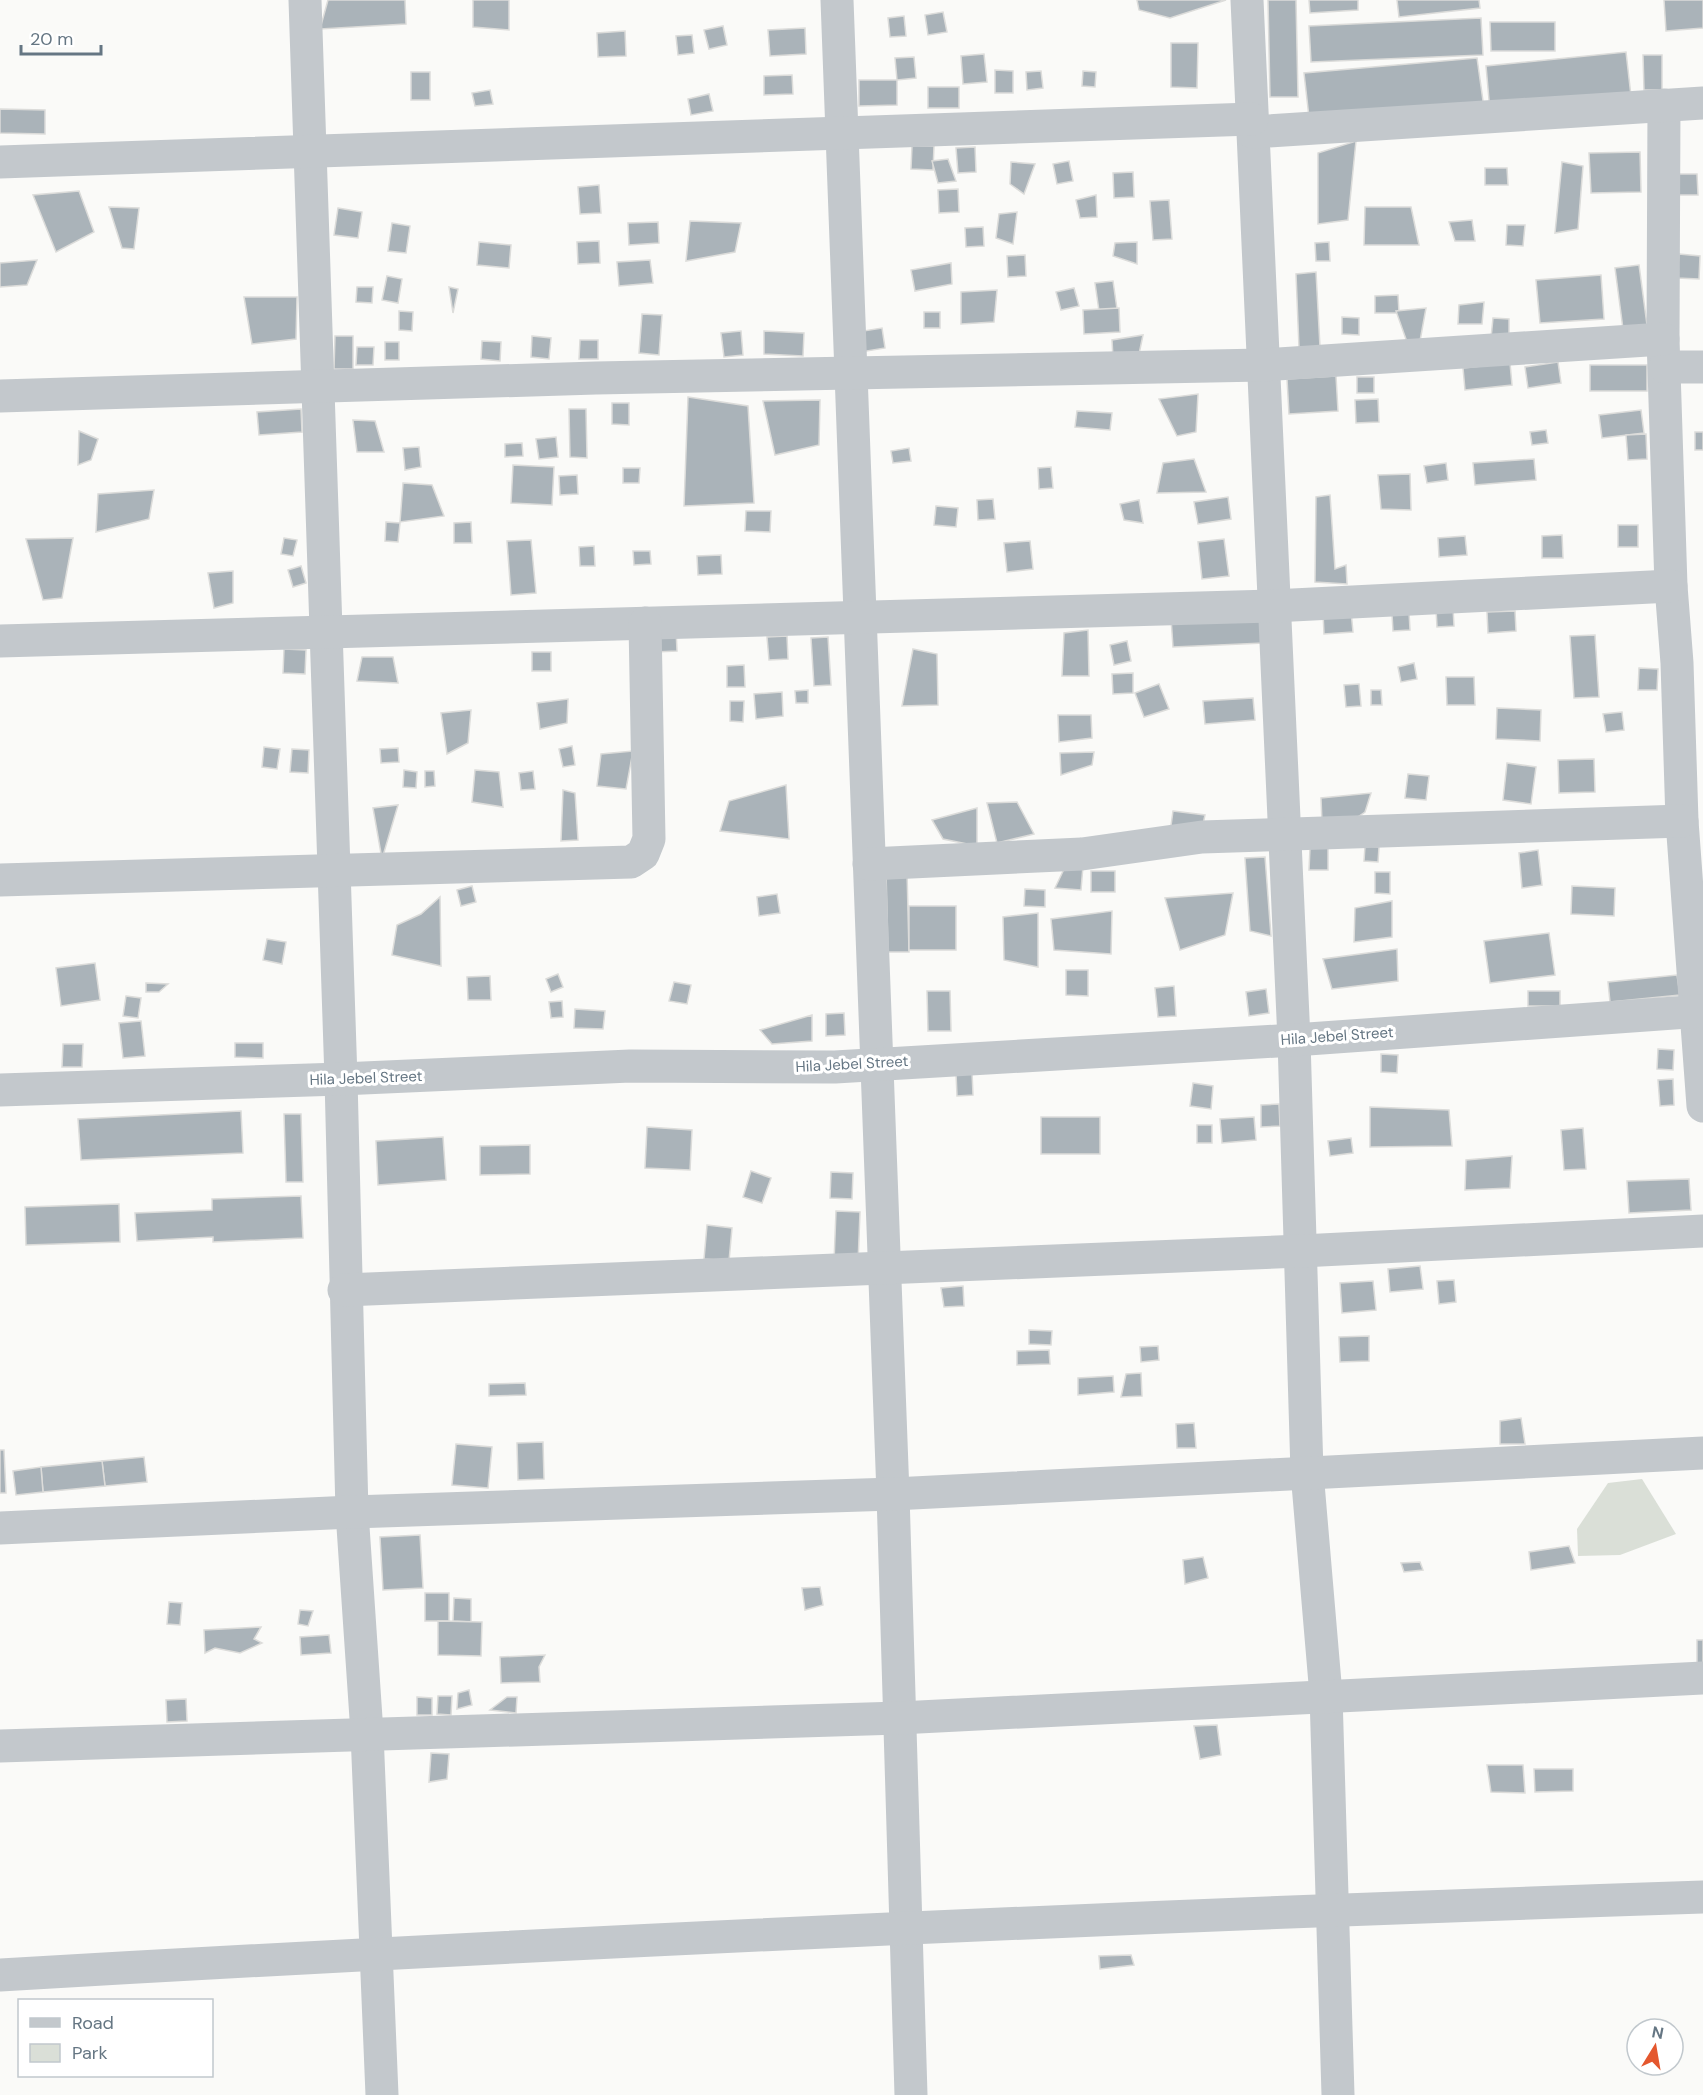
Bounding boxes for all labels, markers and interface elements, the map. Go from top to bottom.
scale bar [21,18,100,56]
text: 20 m [30,27,73,51]
street label: Hila Jebel Street [1280,1022,1394,1050]
street label: Hila Jebel Street [795,1051,909,1077]
street label: Hila Jebel Street [309,1066,423,1090]
legend [18,1999,213,2077]
text: Road [72,2011,114,2035]
north arrow [1625,2017,1685,2077]
text: N [1650,2021,1665,2044]
text: Park [72,2041,108,2065]

